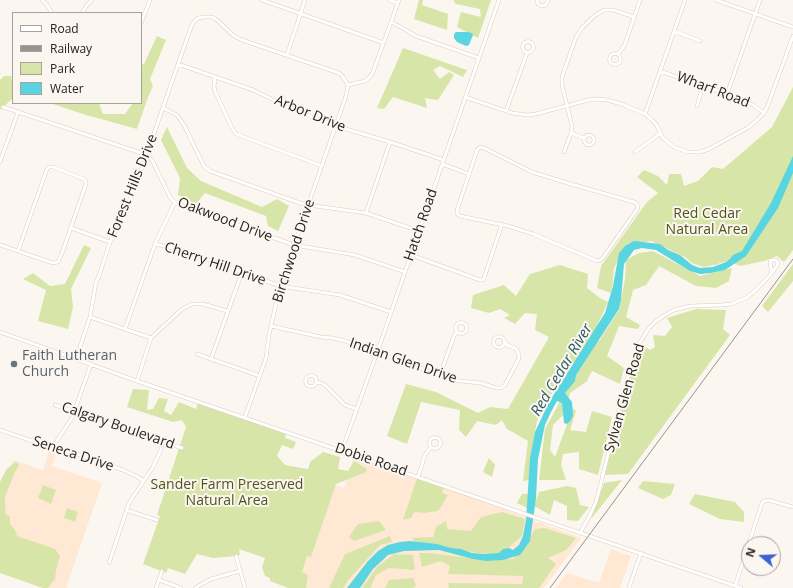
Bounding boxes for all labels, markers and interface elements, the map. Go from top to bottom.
legend [12,12,142,104]
text: Road [50,20,79,37]
text: Railway [50,40,92,57]
text: Park [50,60,75,77]
street label: Wharf Road [674,68,752,112]
text: Water [50,80,84,97]
street label: Arbor Drive [272,92,348,136]
street label: Forest Hills Drive [105,132,161,240]
street label: Hatch Road [401,187,441,263]
street label: Oakwood Drive [175,194,275,246]
street label: Birchwood Drive [269,197,319,305]
park label: Red Cedar Natural Area [666,206,748,238]
street label: Cherry Hill Drive [162,239,268,289]
water label: Red Cedar River [527,321,597,419]
street label: Indian Glen Drive [347,335,459,387]
street label: Sylvan Glen Road [601,342,649,454]
place label: Faith Lutheran Church [22,348,117,380]
marker: Faith Lutheran Church [9,359,19,369]
street label: Calgary Boulevard [59,399,177,453]
street label: Seneca Drive [30,433,116,475]
street label: Dobie Road [333,440,409,480]
park label: Sander Farm Preserved Natural Area [151,477,303,510]
north arrow [741,536,781,576]
text: N [742,546,759,559]

